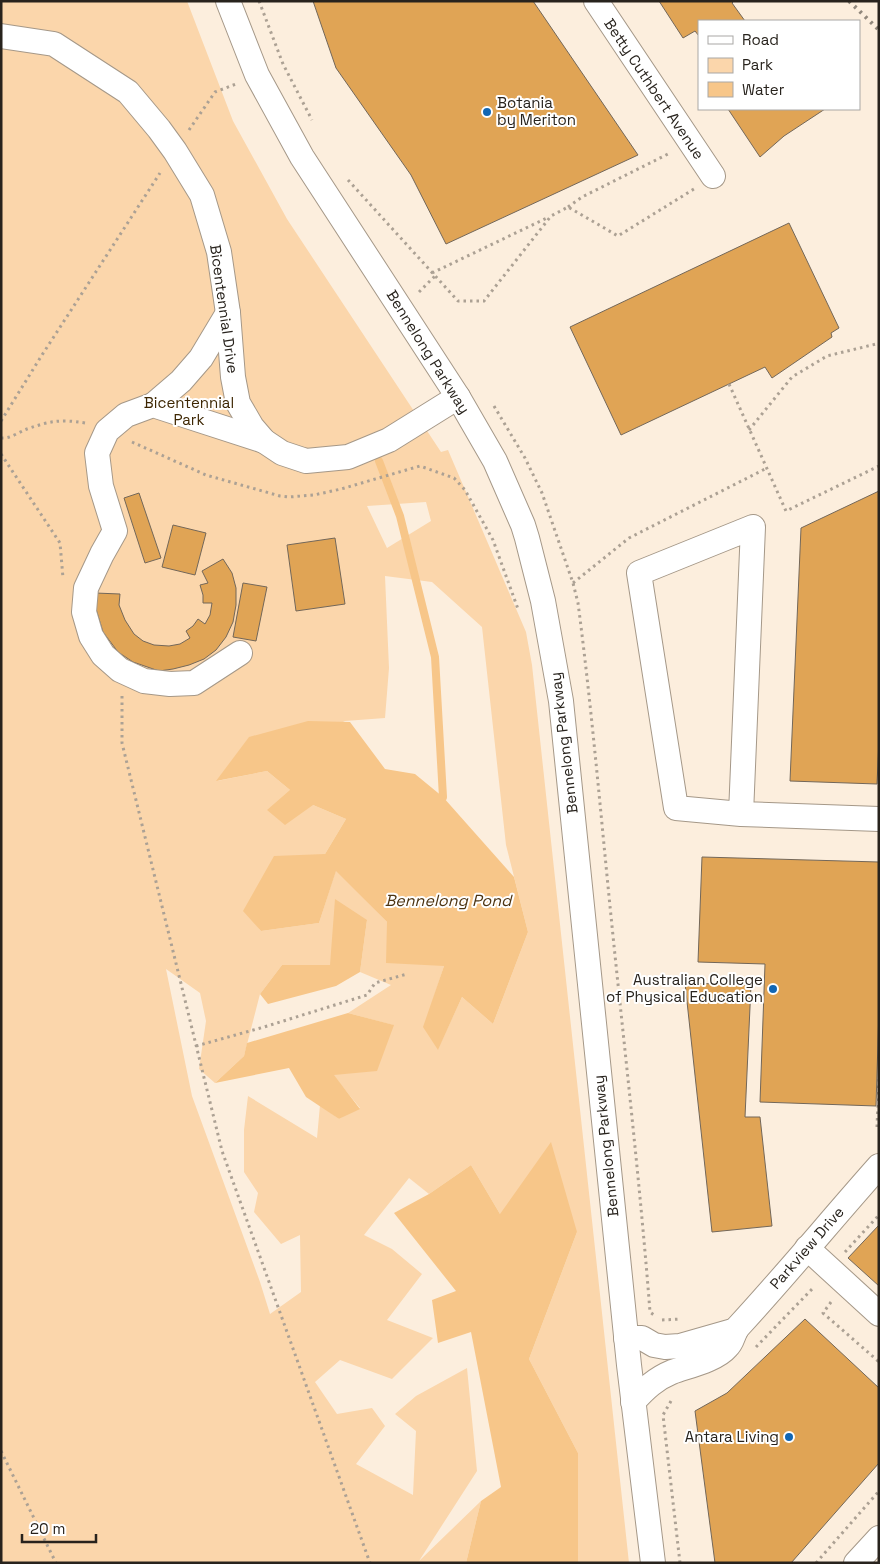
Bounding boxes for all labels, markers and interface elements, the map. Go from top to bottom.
street label: Betty Cuthbert Avenue [600,15,709,163]
legend [698,20,860,110]
text: Road [742,30,779,49]
text: Park [742,55,773,74]
text: Water [742,80,785,99]
place label: Botania by Meriton [497,93,576,129]
marker: Botania by Meriton [481,106,493,118]
street label: Bicentennial Drive [206,243,243,375]
street label: Bennelong Parkway [383,286,474,417]
park label: Bicentennial Park [144,393,234,429]
street label: Bennelong Parkway [545,671,582,815]
water label: Bennelong Pond [385,890,513,911]
place label: Australian College of Physical Education [606,970,763,1006]
marker: Australian College of Physical Education [767,983,779,995]
street label: Bennelong Parkway [589,1074,622,1218]
street label: Parkview Drive [766,1202,848,1293]
place label: Antara Living [685,1427,779,1446]
marker: Antara Living [783,1431,795,1443]
scale bar [22,1512,96,1544]
text: 20 m [30,1519,65,1538]

